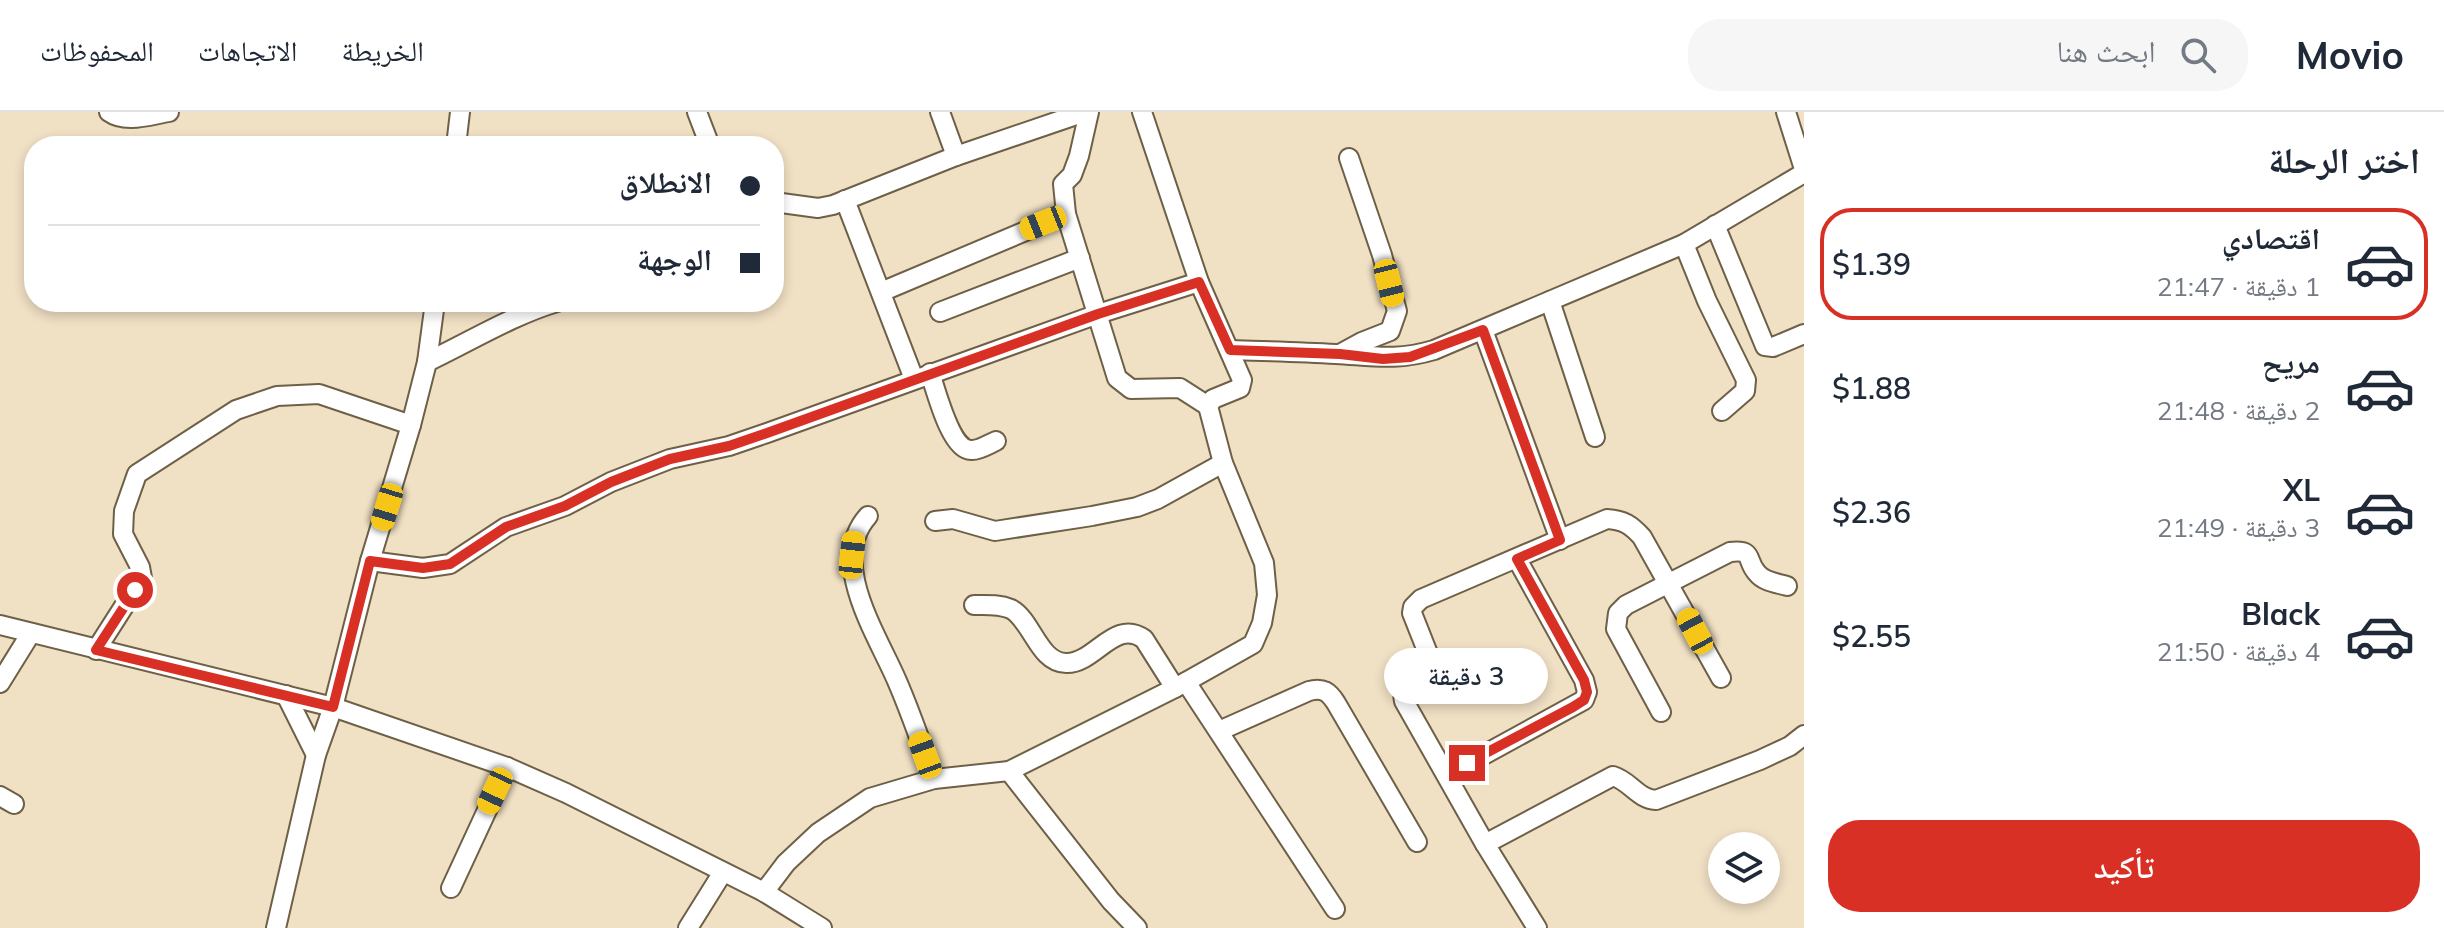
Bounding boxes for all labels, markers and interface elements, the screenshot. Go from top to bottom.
search box [1688,19,2248,91]
text: Movio [2296,31,2404,79]
text: ابحث هنا [2056,32,2156,70]
text: المحفوظات [40,33,154,68]
text: الاتجاهات [198,33,297,68]
text: الخريطة [341,33,424,68]
icon: search [2176,33,2220,77]
text: اختر الرحلة [2268,137,2420,182]
text: الانطلاق [619,163,712,201]
car [1016,203,1070,243]
text: اقتصادي [2222,219,2320,257]
icon: car [2344,228,2416,300]
text: الوجهة [637,240,712,278]
text: $1.39 [1832,245,1911,283]
car [1372,257,1406,309]
text: 1 دقيقة · 21:47 [2157,270,2320,303]
text: مريح [2262,343,2320,381]
icon: car [2344,352,2416,424]
text: $1.88 [1832,369,1911,407]
text: 2 دقيقة · 21:48 [2157,394,2320,427]
text: XL [2283,471,2320,509]
icon: car [2344,476,2416,548]
car [369,481,405,533]
text: $2.36 [1832,493,1911,531]
text: 3 دقيقة · 21:49 [2157,511,2320,544]
car [838,530,866,580]
route start [117,572,153,608]
text: Black [2241,595,2320,633]
icon: car [2344,600,2416,672]
car [1673,604,1717,658]
text: $2.55 [1832,617,1911,655]
text: 4 دقيقة · 21:50 [2157,635,2320,668]
callout: 3 دقيقة [1385,647,1549,703]
text: 3 دقيقة [1428,659,1504,692]
car [906,728,944,782]
route end [1449,745,1485,781]
car [474,764,516,818]
button: تأكيد [1828,820,2420,912]
map controls [1708,832,1780,904]
button: layers [1708,832,1780,904]

